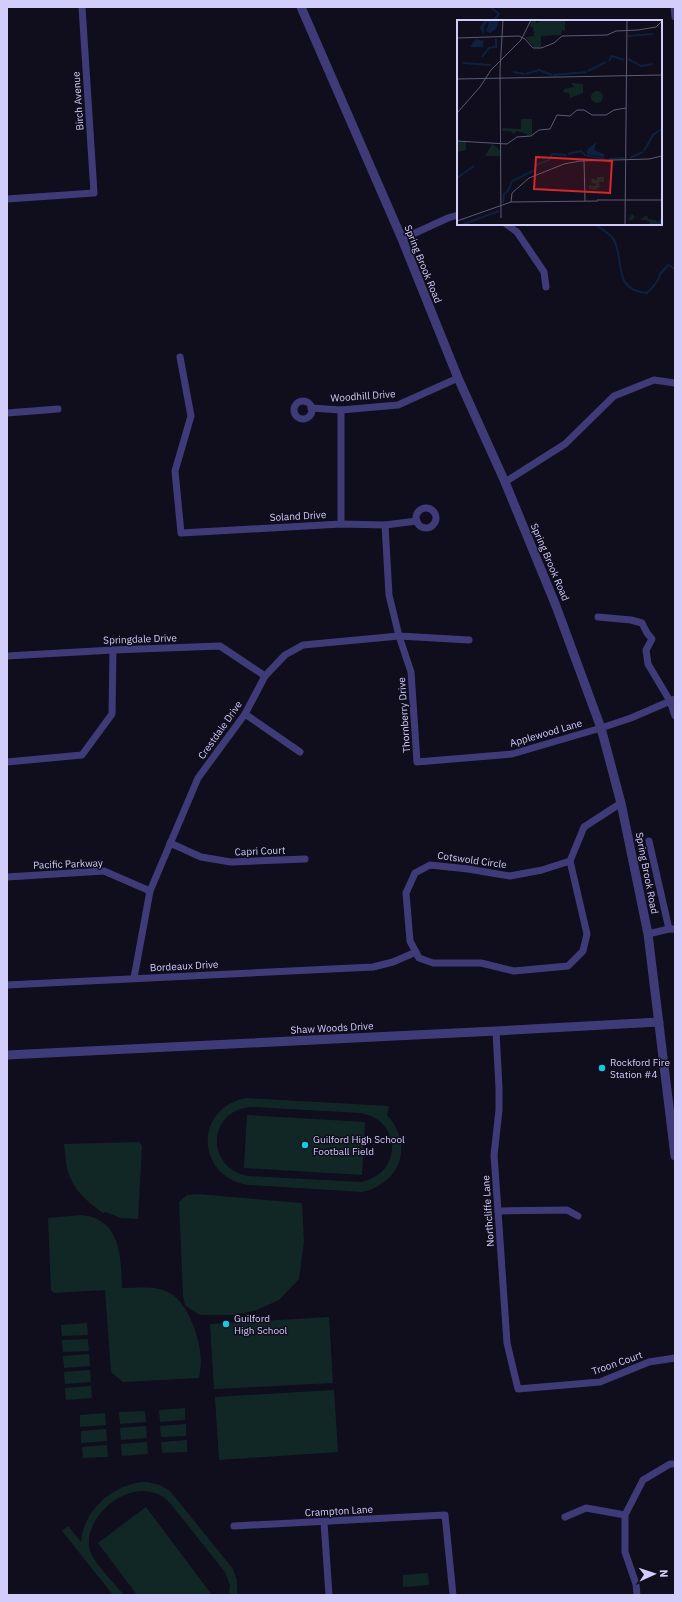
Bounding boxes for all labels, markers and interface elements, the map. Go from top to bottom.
inset map [457,20,662,225]
street label: Birch Avenue [69,71,87,131]
street label: Spring Brook Road [401,223,445,305]
street label: Woodhill Drive [330,387,396,405]
street label: Soland Drive [269,508,327,524]
street label: Spring Brook Road [528,521,572,603]
street label: Springdale Drive [103,631,178,647]
street label: Thornberry Drive [395,676,413,753]
street label: Crestdale Drive [195,698,245,762]
street label: Applewood Lane [508,716,584,750]
street label: Spring Brook Road [633,831,661,915]
street label: Capri Court [234,844,286,858]
street label: Cotswold Circle [437,849,508,871]
street label: Pacific Parkway [33,856,103,872]
street label: Bordeaux Drive [149,958,219,974]
street label: Shaw Woods Drive [290,1019,374,1037]
place label: Rockford Fire Station #4 [610,1056,670,1081]
marker: Rockford Fire Station #4 [597,1063,607,1073]
place label: Guilford High School Football Field [313,1133,405,1158]
marker: Guilford High School Football Field [300,1140,310,1150]
street label: Northcliffe Lane [479,1174,497,1247]
place label: Guilford High School [234,1312,288,1337]
marker: Guilford High School [221,1319,231,1329]
street label: Troon Court [590,1348,645,1378]
street label: Crampton Lane [305,1503,374,1519]
north arrow [634,1554,674,1594]
text: N [657,1569,671,1578]

